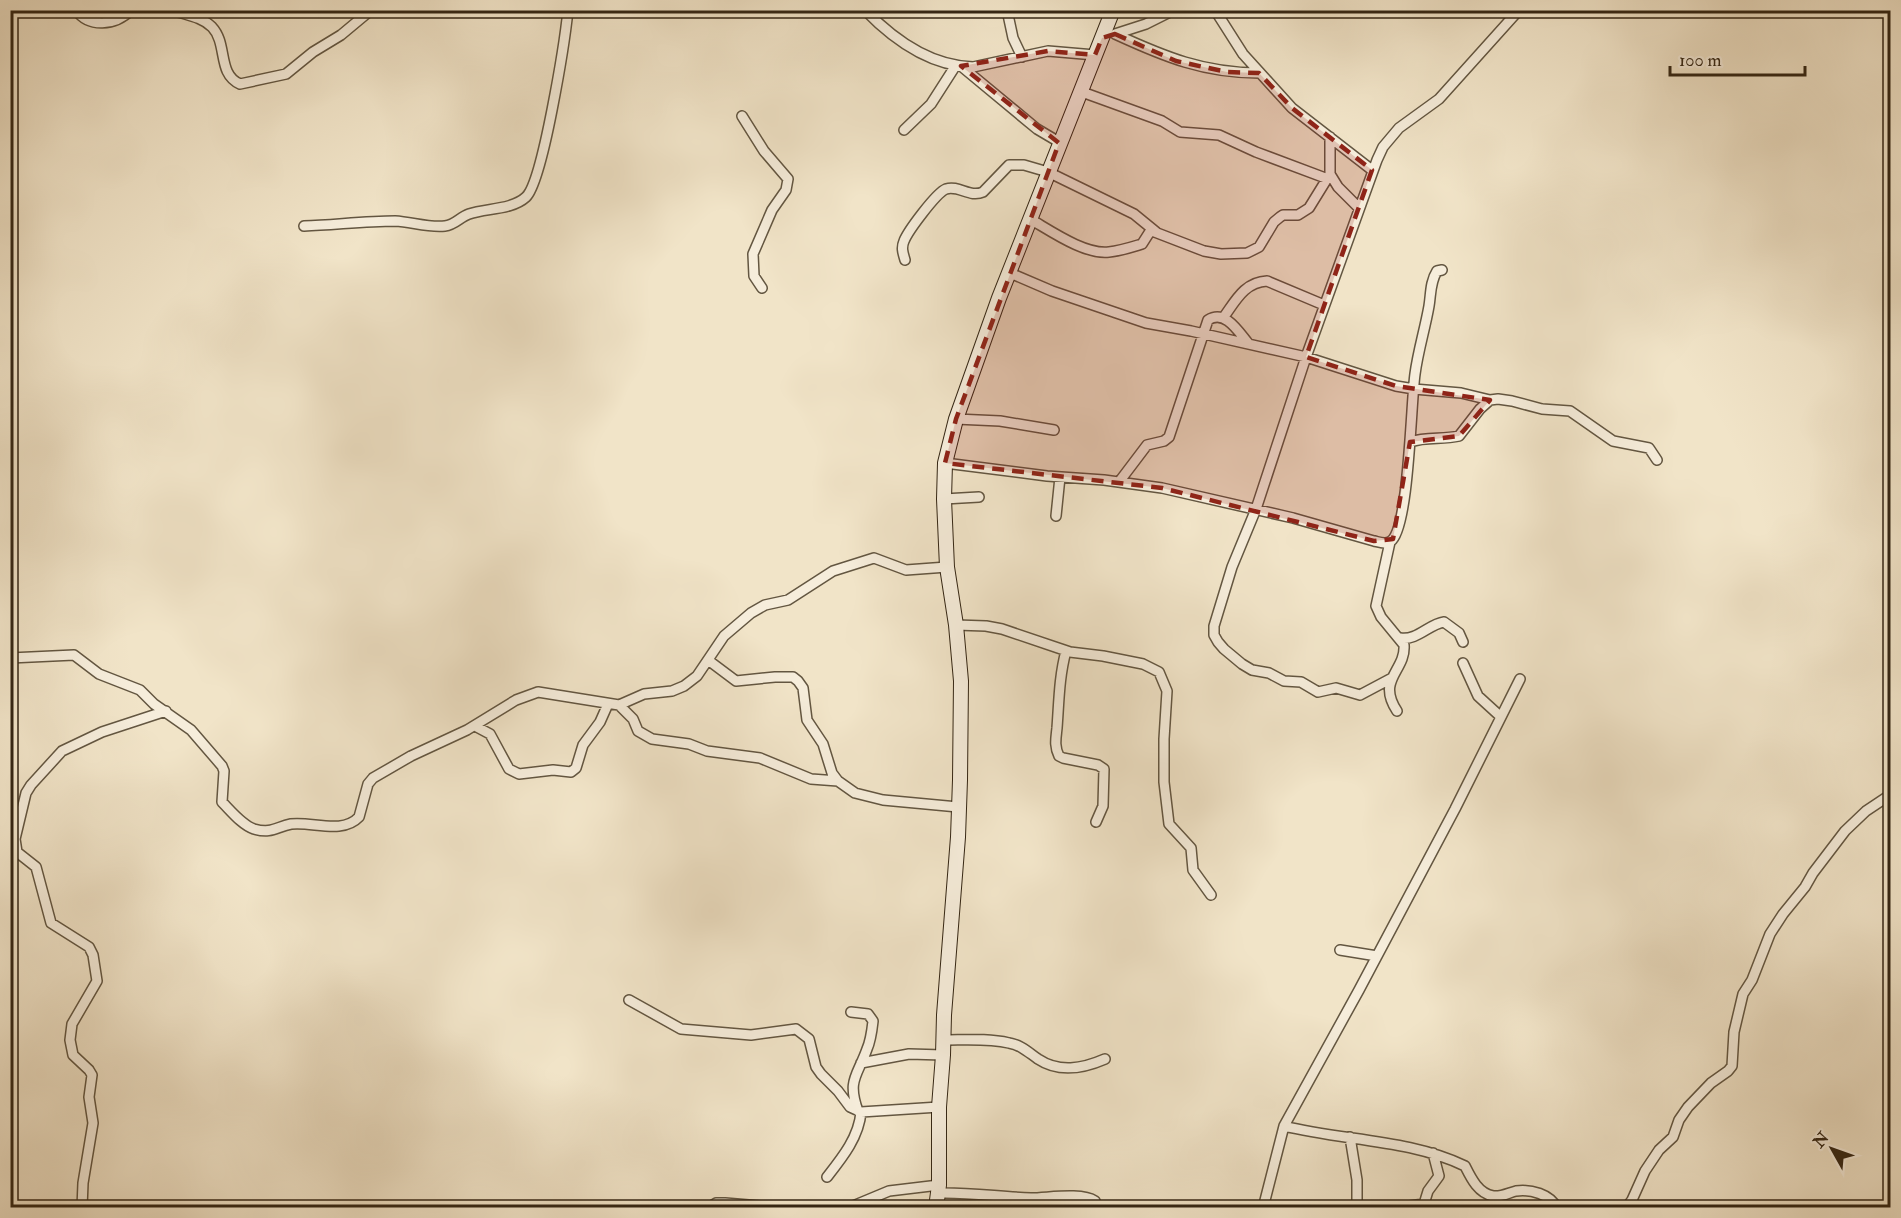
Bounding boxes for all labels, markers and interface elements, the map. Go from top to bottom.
scale bar [1670,39,1805,77]
text: 100 m [1679,49,1722,72]
north arrow [1802,1119,1862,1179]
text: N [1808,1128,1834,1153]

